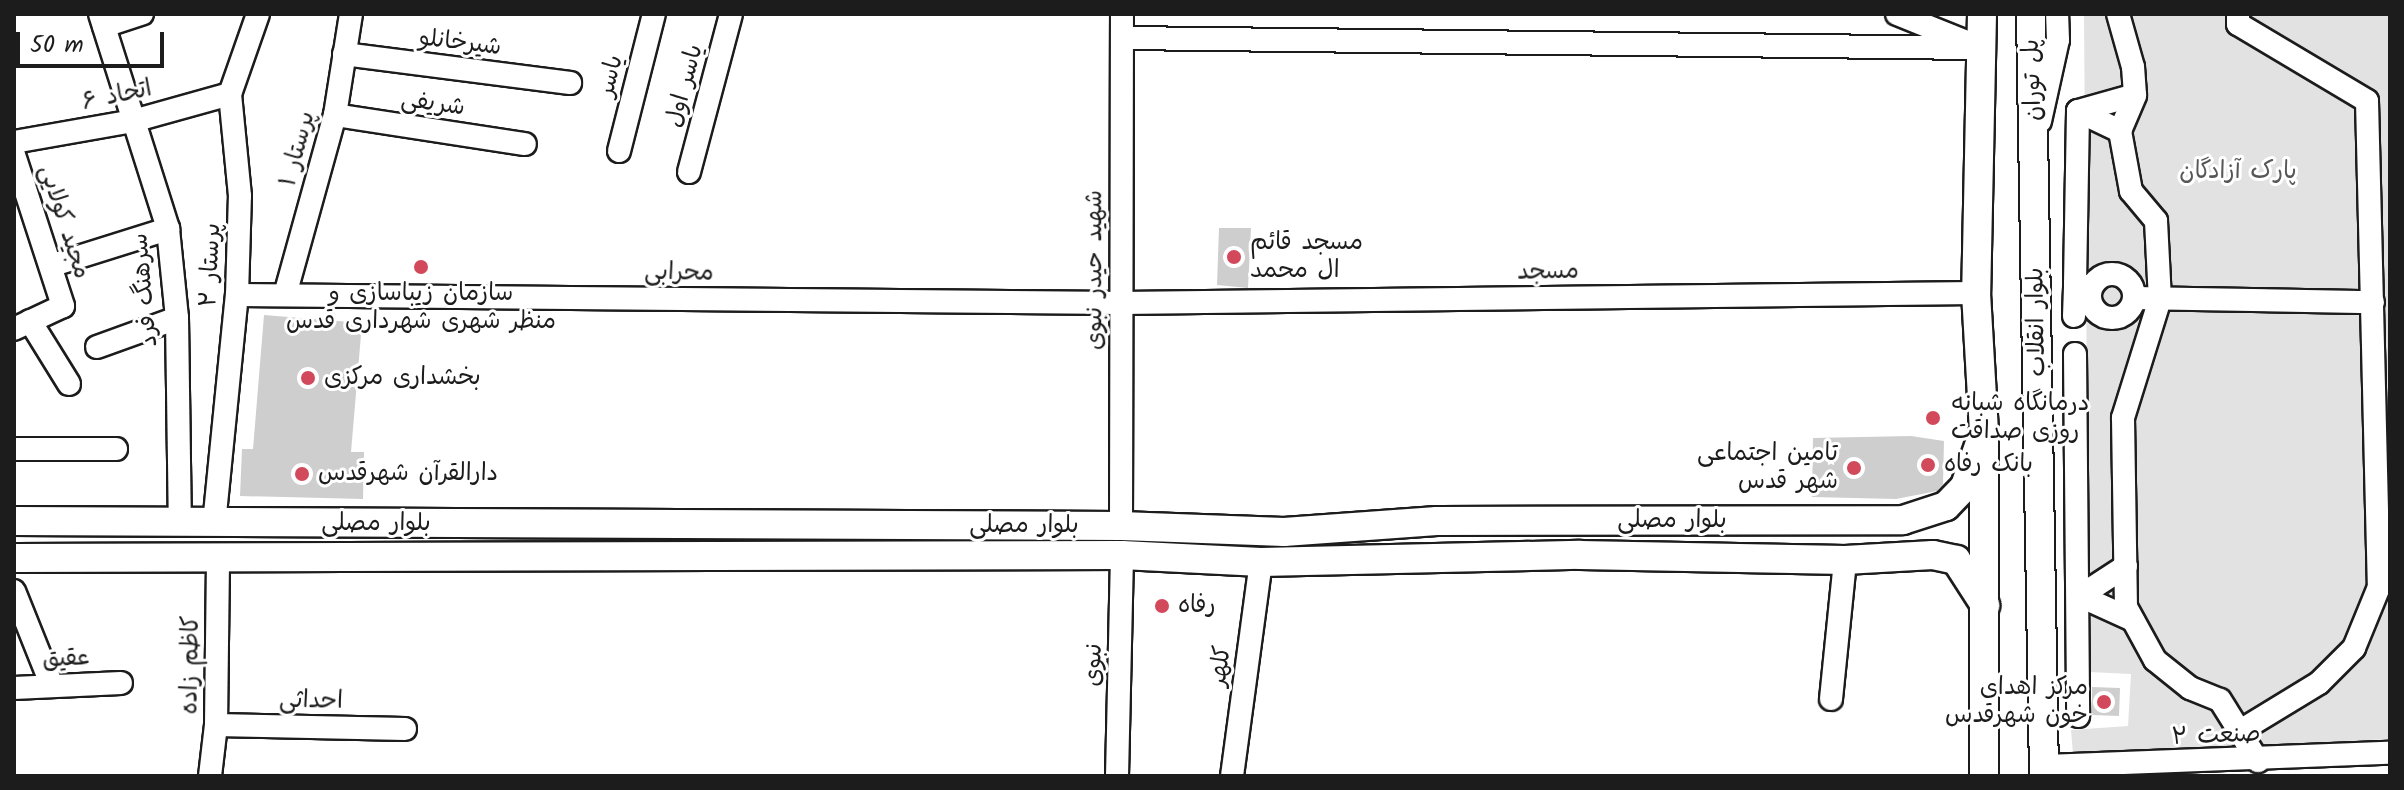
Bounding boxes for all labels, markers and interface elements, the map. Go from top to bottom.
scale bar [20,16,168,66]
street label: شیرخانلو [417,24,503,62]
text: 50 m [30,26,84,65]
street label: پل توران [2017,39,2049,121]
street label: یاسر اول [660,41,710,131]
street label: یاسر [592,52,630,100]
street label: اتحاد ۶ [79,75,155,117]
street label: شریفی [399,85,467,123]
street label: پرستار ۱ [274,108,322,190]
park label: پارک آزادگان [2179,158,2297,186]
street label: مجید کولایی [32,162,96,282]
street label: شهید حیدر نبوی [1081,190,1109,350]
street label: پرستار ۲ [194,222,228,308]
place label: مسجد قائم ال محمد [1250,229,1363,285]
street label: سرهنگ فرد [126,232,164,348]
marker: مسجد قائم ال محمد [1225,248,1243,266]
street label: مسجد [1517,257,1579,287]
marker: سازمان زیباسازی و منظر شهری شهرداری قدس [412,258,430,276]
street label: محرابی [644,258,714,288]
street label: بلوار انقلاب [2022,267,2052,377]
place label: سازمان زیباسازی و منظر شهری شهرداری قدس [286,280,556,336]
place label: بخشداری مرکزی [324,364,481,392]
marker: بخشداری مرکزی [299,369,317,387]
place label: درمانگاه شبانه روزی صداقت [1951,390,2089,446]
marker: درمانگاه شبانه روزی صداقت [1922,407,1944,429]
place label: تامین اجتماعی شهر قدس [1697,440,1838,496]
place label: بانک رفاه [1944,451,2033,479]
marker: بانک رفاه [1919,456,1937,474]
marker: تامین اجتماعی شهر قدس [1845,459,1863,477]
place label: دارالقرآن شهرقدس [318,460,498,488]
marker: دارالقرآن شهرقدس [293,465,311,483]
street label: بلوار مصلی [1617,507,1727,535]
street label: بلوار مصلی [321,510,431,538]
street label: بلوار مصلی [969,512,1079,540]
place label: رفاه [1178,592,1216,620]
marker: رفاه [1153,597,1171,615]
street label: کاظم زاده [176,615,206,715]
street label: عقیق [42,643,90,675]
street label: نبوی [1079,643,1109,687]
street label: کلهر [1204,644,1238,688]
place label: مرکز اهدای خون شهرقدس [1945,674,2088,730]
street label: احداثی [279,686,343,716]
marker: مرکز اهدای خون شهرقدس [2095,693,2113,711]
street label: صنعت ۲ [2171,720,2261,752]

